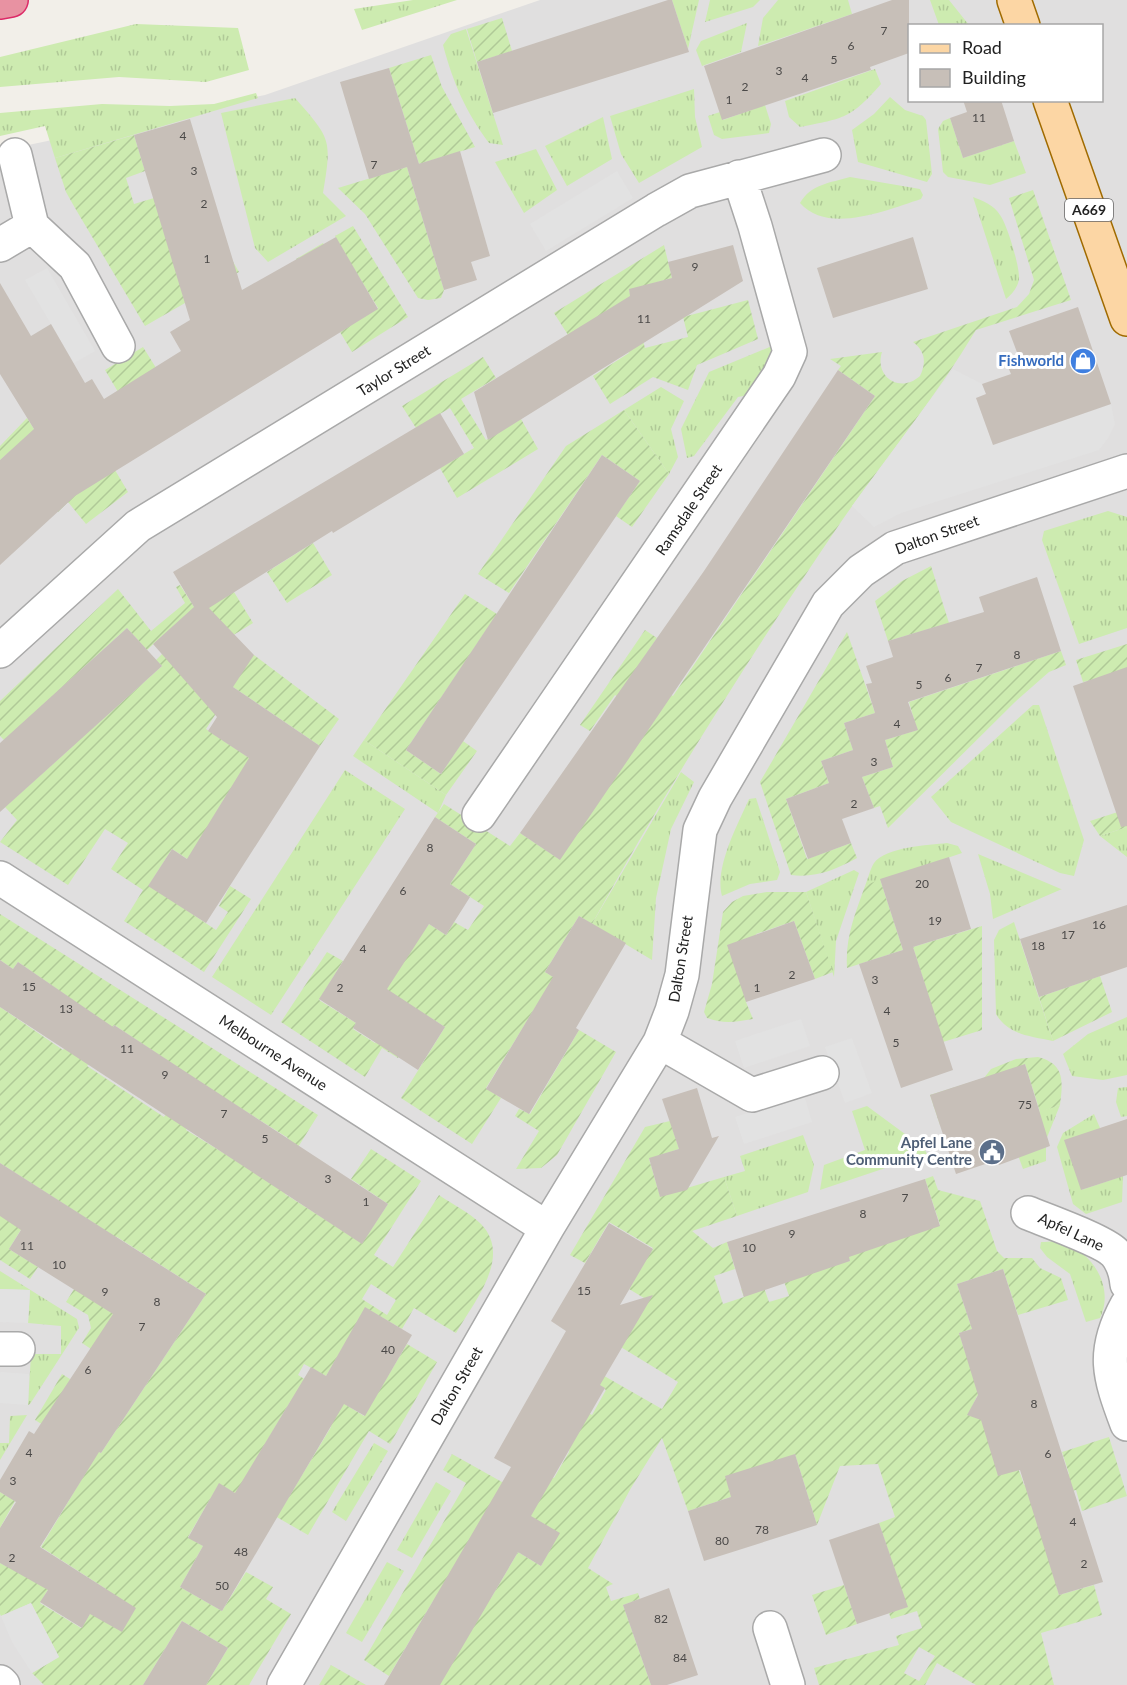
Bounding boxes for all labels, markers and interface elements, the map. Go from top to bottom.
house number: 7 [881,23,888,38]
legend [908,24,1103,102]
text: Road [962,36,1002,58]
house number: 6 [848,38,855,53]
house number: 5 [831,52,838,67]
house number: 3 [776,63,783,78]
text: Building [962,66,1026,88]
house number: 4 [802,70,809,85]
house number: 2 [742,79,749,94]
house number: 1 [726,92,733,107]
house number: 11 [972,110,986,125]
house number: 4 [180,128,187,143]
house number: 7 [371,157,378,172]
house number: 3 [191,163,198,178]
house number: 2 [201,196,208,211]
road number: A669 [1065,199,1113,221]
house number: 1 [204,251,211,266]
house number: 9 [692,259,699,274]
house number: 11 [637,311,651,326]
street label: Taylor Street [354,340,434,400]
shop icon: Fishworld [1068,346,1098,376]
place label: Fishworld [998,351,1064,369]
street label: Ramsdale Street [651,460,726,559]
street label: Dalton Street [892,510,982,558]
house number: 8 [1014,647,1021,662]
house number: 7 [976,660,983,675]
house number: 6 [945,670,952,685]
house number: 5 [916,677,923,692]
house number: 4 [894,716,901,731]
house number: 3 [871,754,878,769]
house number: 2 [851,796,858,811]
house number: 8 [427,840,434,855]
house number: 20 [915,876,929,891]
house number: 6 [400,883,407,898]
street label: Dalton Street [664,913,696,1004]
house number: 19 [928,913,942,928]
house number: 16 [1092,917,1106,932]
house number: 17 [1061,927,1075,942]
house number: 18 [1031,938,1045,953]
house number: 4 [360,941,367,956]
house number: 2 [789,967,796,982]
house number: 3 [872,972,879,987]
house number: 15 [22,979,36,994]
house number: 2 [337,980,344,995]
house number: 1 [754,980,761,995]
house number: 13 [59,1001,73,1016]
house number: 4 [884,1003,891,1018]
street label: Melbourne Avenue [216,1011,331,1094]
house number: 5 [893,1035,900,1050]
house number: 11 [120,1041,134,1056]
house number: 9 [162,1067,169,1082]
house number: 75 [1018,1097,1032,1112]
house number: 7 [221,1106,228,1121]
house number: 5 [262,1131,269,1146]
place label: Apfel Lane Community Centre [846,1133,972,1168]
public building icon: Apfel Lane Community Centre [977,1137,1007,1167]
house number: 3 [325,1171,332,1186]
house number: 7 [902,1190,909,1205]
house number: 1 [363,1194,370,1209]
house number: 8 [860,1206,867,1221]
street label: Apfel Lane [1036,1208,1107,1254]
house number: 9 [789,1226,796,1241]
house number: 11 [20,1238,34,1253]
house number: 10 [742,1240,756,1255]
house number: 10 [52,1257,66,1272]
house number: 15 [577,1283,591,1298]
house number: 9 [102,1284,109,1299]
house number: 8 [154,1294,161,1309]
house number: 7 [139,1319,146,1334]
house number: 40 [381,1342,395,1357]
street label: Dalton Street [426,1342,486,1428]
house number: 6 [85,1362,92,1377]
house number: 8 [1031,1396,1038,1411]
house number: 4 [26,1445,33,1460]
house number: 6 [1045,1446,1052,1461]
house number: 3 [10,1473,17,1488]
house number: 4 [1070,1514,1077,1529]
house number: 78 [755,1522,769,1537]
house number: 80 [715,1533,729,1548]
house number: 48 [234,1544,248,1559]
house number: 2 [9,1550,16,1565]
house number: 2 [1081,1556,1088,1571]
house number: 50 [215,1578,229,1593]
house number: 82 [654,1611,668,1626]
house number: 84 [673,1650,687,1665]

